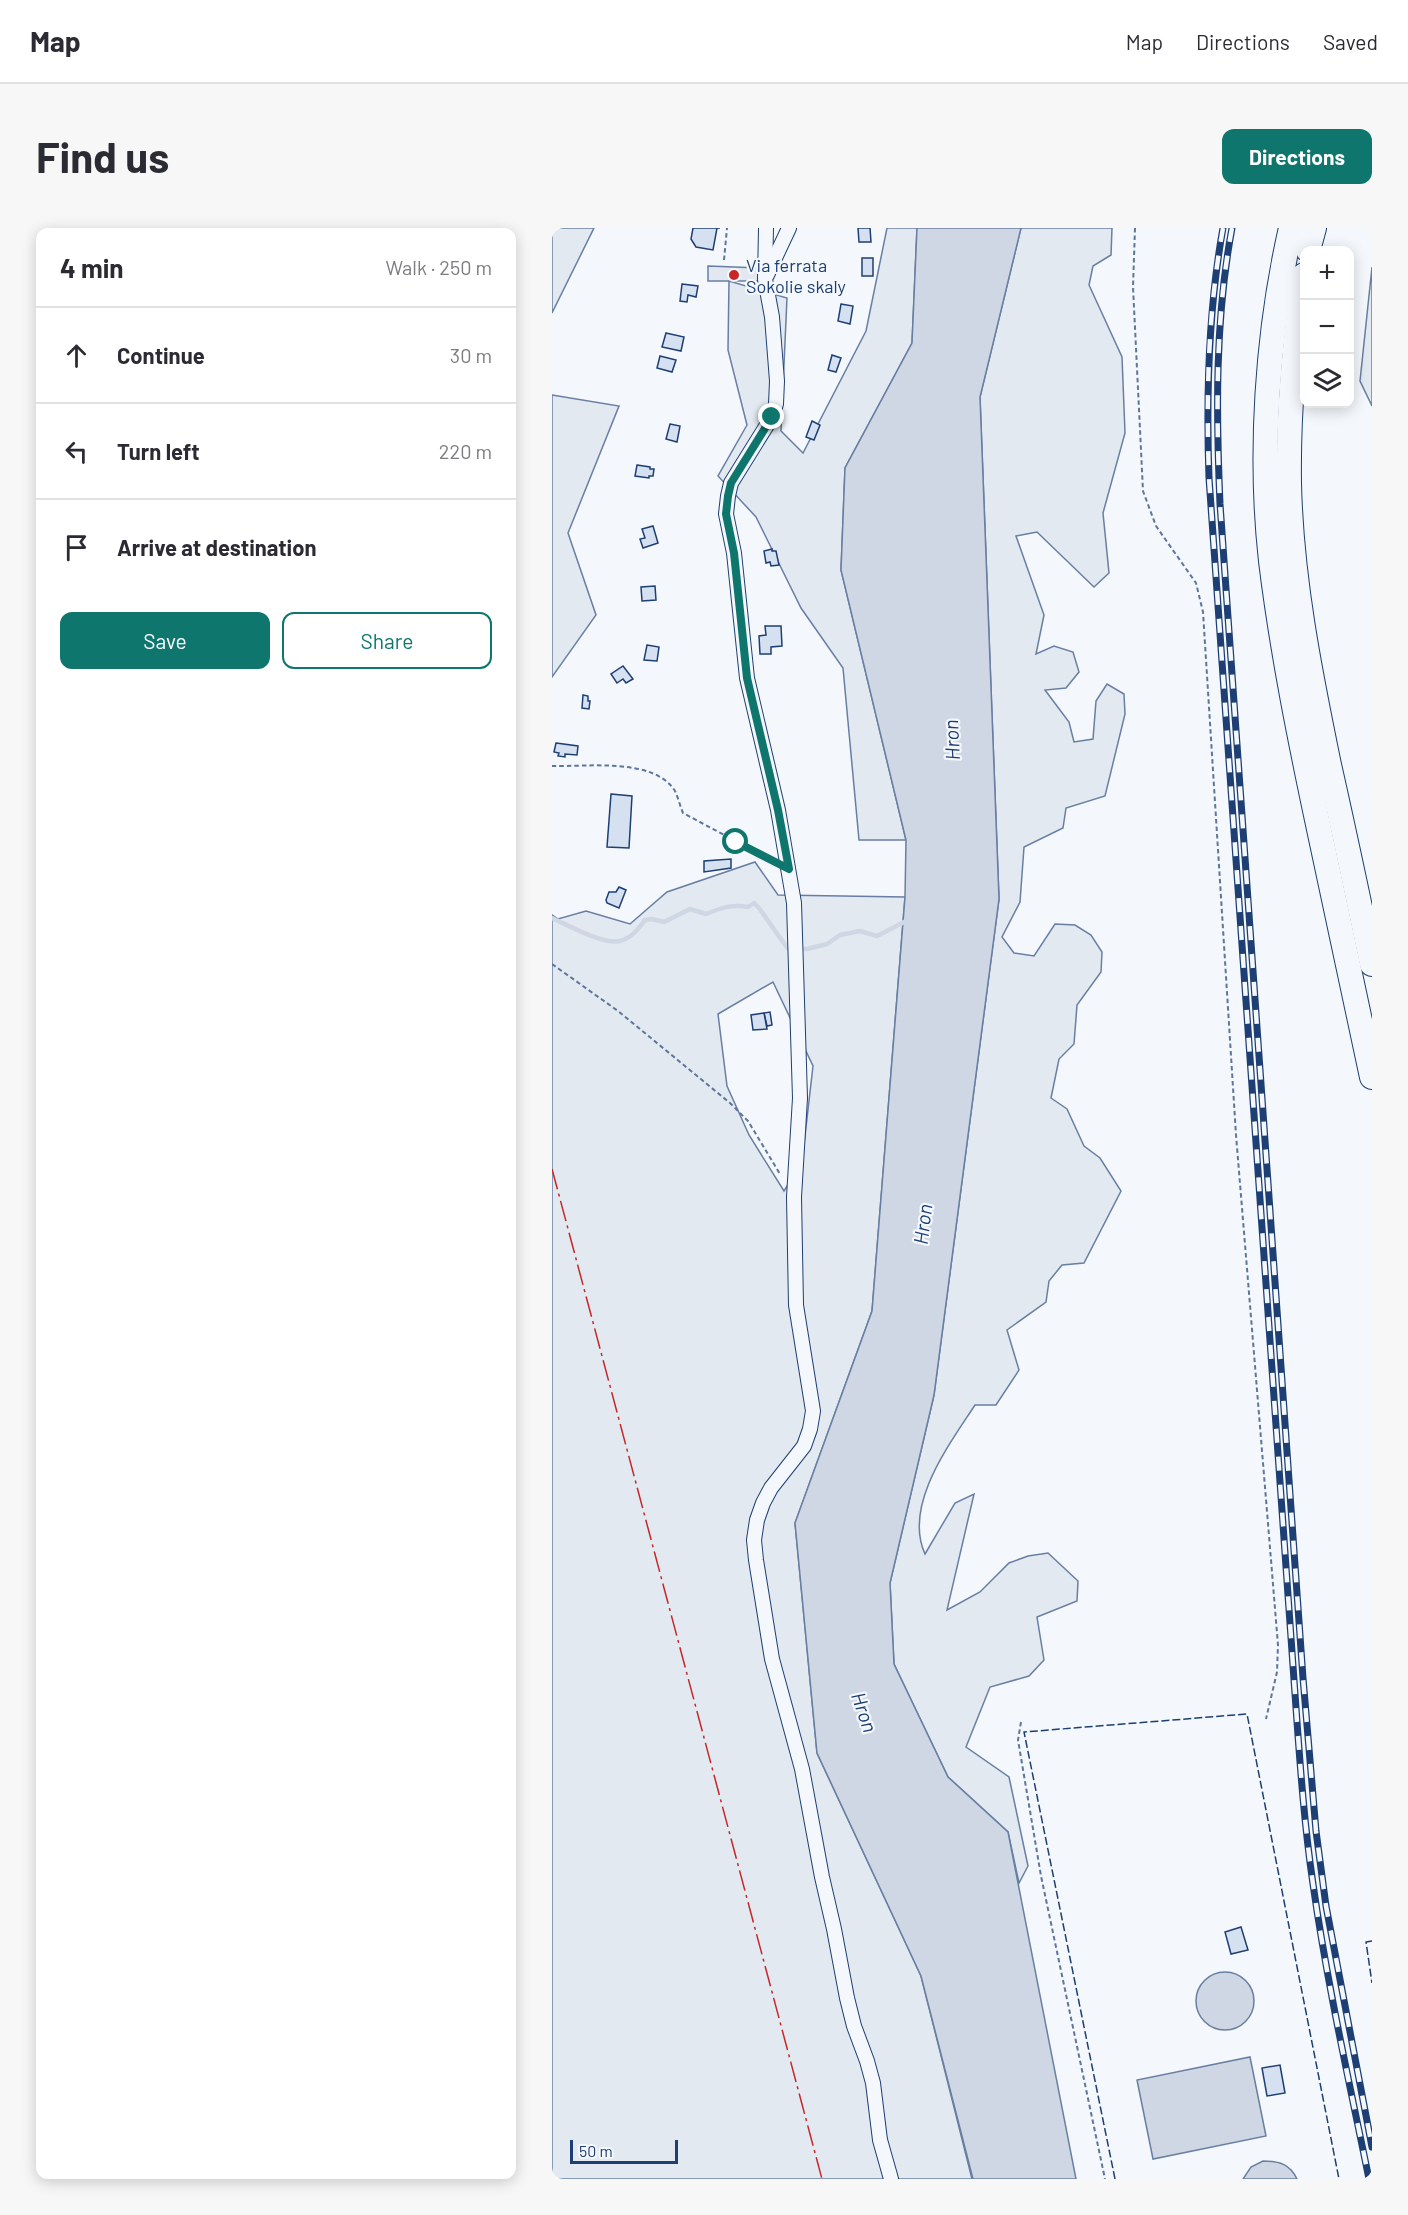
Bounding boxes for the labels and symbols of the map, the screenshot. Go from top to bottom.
place label: Via ferrata Sokolie skaly [746,254,846,297]
marker: Via ferrata Sokolie skaly [727,268,741,282]
route end [758,403,784,429]
water label: Hron [938,719,964,761]
route start [722,828,748,854]
water label: Hron [908,1202,936,1246]
water label: Hron [847,1689,883,1735]
scale bar [570,2137,678,2164]

